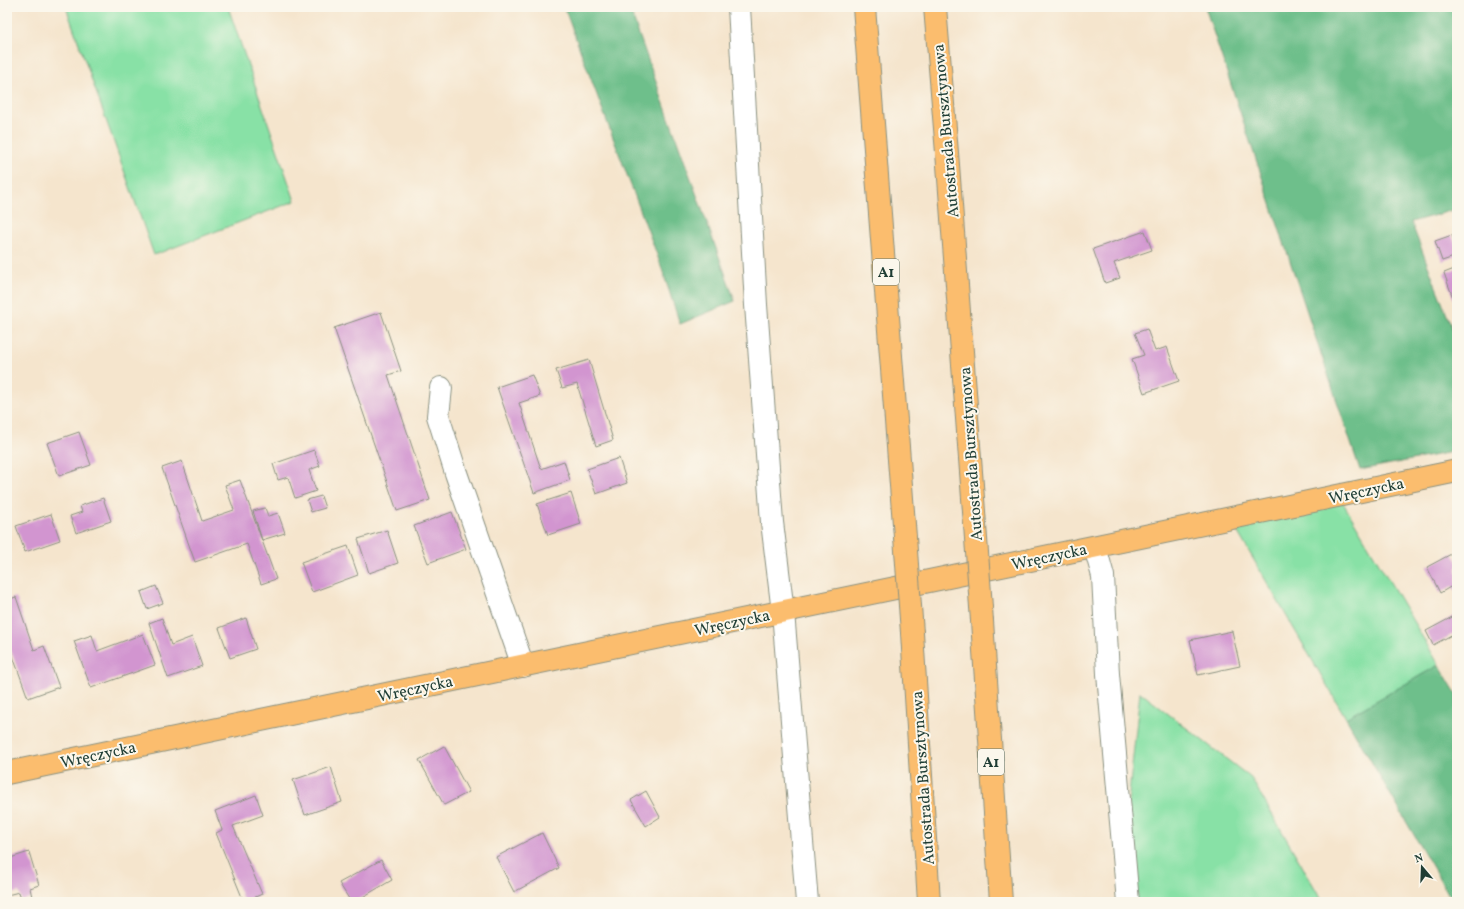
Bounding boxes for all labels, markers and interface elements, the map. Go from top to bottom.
street label: Autostrada Bursztynowa [928,43,966,219]
road number: A1 [873,259,899,285]
street label: Autostrada Bursztynowa [955,366,989,542]
street label: Wręczycka [1327,473,1406,511]
street label: Wręczycka [1010,539,1089,577]
street label: Wręczycka [693,605,772,643]
street label: Wręczycka [376,671,455,709]
street label: Autostrada Bursztynowa [907,690,941,866]
street label: Wręczycka [59,737,138,775]
road number: A1 [978,749,1004,775]
north arrow [1402,847,1442,887]
text: N [1413,851,1425,867]

